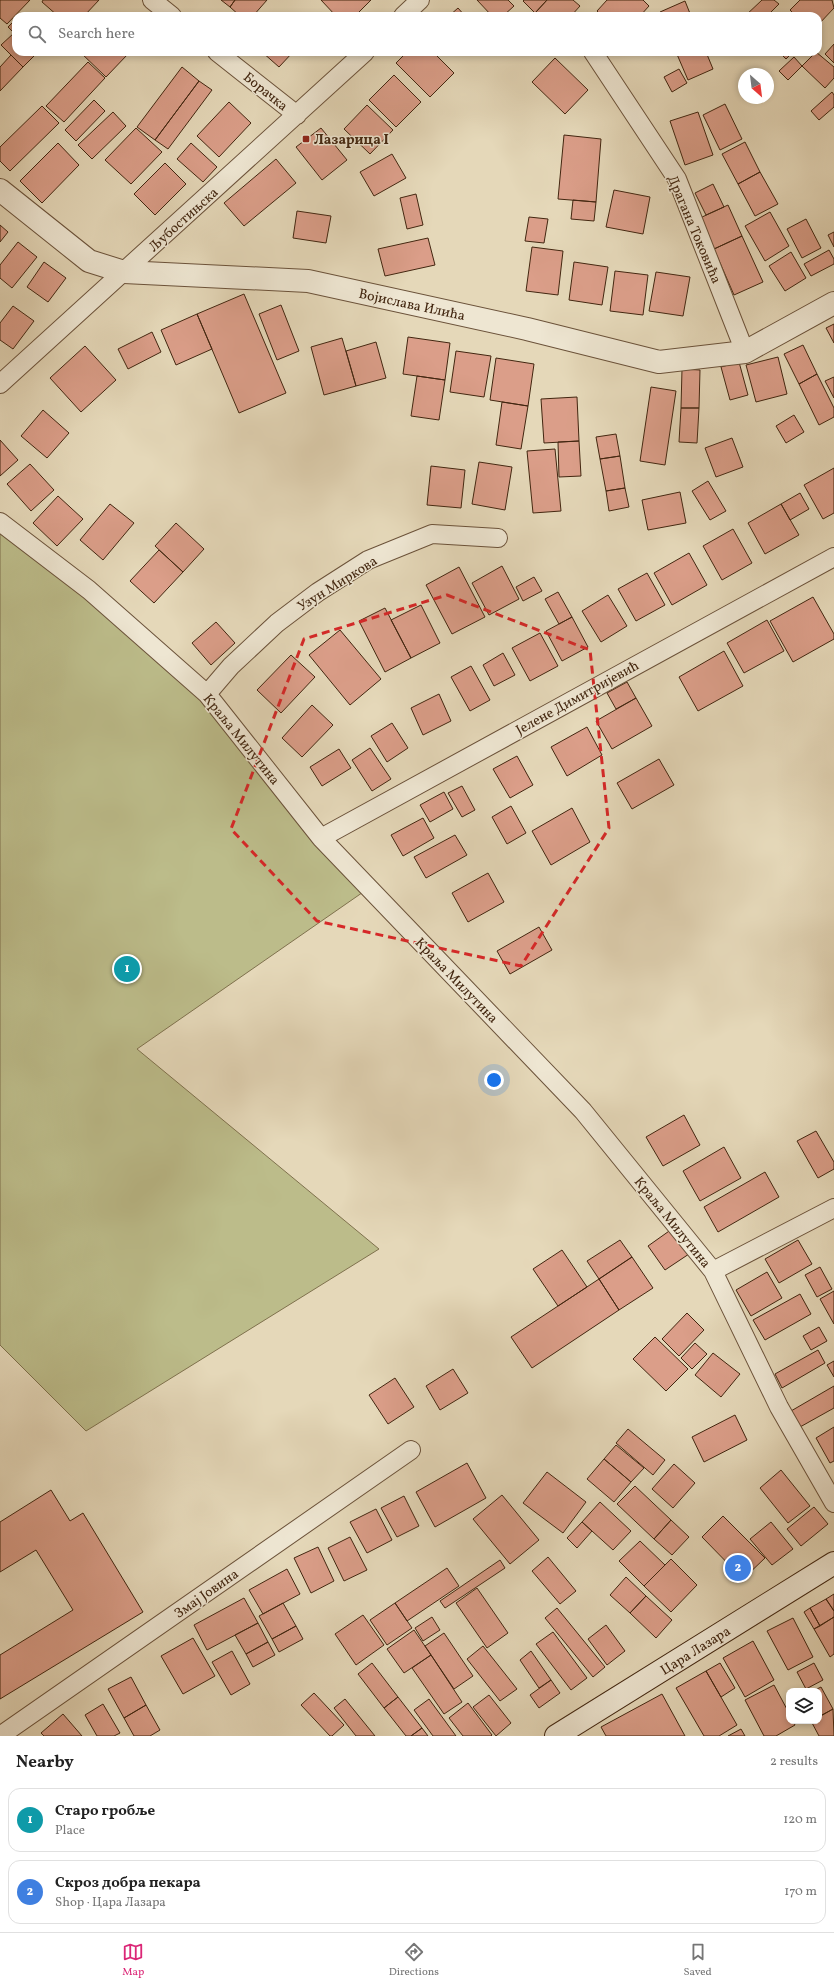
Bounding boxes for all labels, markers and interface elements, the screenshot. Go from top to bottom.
search box [12,12,822,56]
icon: search [26,23,48,45]
text: Search here [58,24,135,45]
street label: Борачка [239,68,291,116]
north arrow [738,68,774,104]
place label: Лазарица I [314,131,389,150]
marker: Лазарица I [301,134,311,144]
street label: Драгана Токовића [662,172,725,287]
street label: Љубостињска [145,184,223,257]
street label: Војислава Илића [357,285,467,326]
street label: Узун Миркова [294,552,381,616]
street label: Јелене Димитријевић [513,656,643,740]
street label: Краља Милутина [198,690,284,790]
street label: Краља Милутина [410,934,502,1028]
pin: 1 [114,954,140,984]
your location [484,1070,504,1090]
street label: Краља Милутина [629,1173,715,1273]
pin: 2 [725,1553,751,1583]
street label: Змај Јовина [171,1565,243,1623]
street label: Цара Лазара [657,1622,735,1680]
map controls [786,1688,822,1724]
button: layers [786,1688,822,1724]
text: Nearby [16,1751,74,1774]
text: 2 results [770,1753,818,1771]
text: Старо гробље [55,1801,155,1822]
text: 1 [27,1811,33,1829]
text: 120 m [783,1811,817,1829]
text: Place [55,1822,85,1840]
text: Скроз добра пекара [55,1873,201,1894]
text: 2 [27,1883,33,1901]
text: 170 m [784,1883,817,1901]
text: Shop · Цара Лазара [55,1894,166,1912]
tab: Map [122,1941,144,1980]
tab: Directions [389,1941,439,1980]
tab: Saved [683,1941,712,1980]

